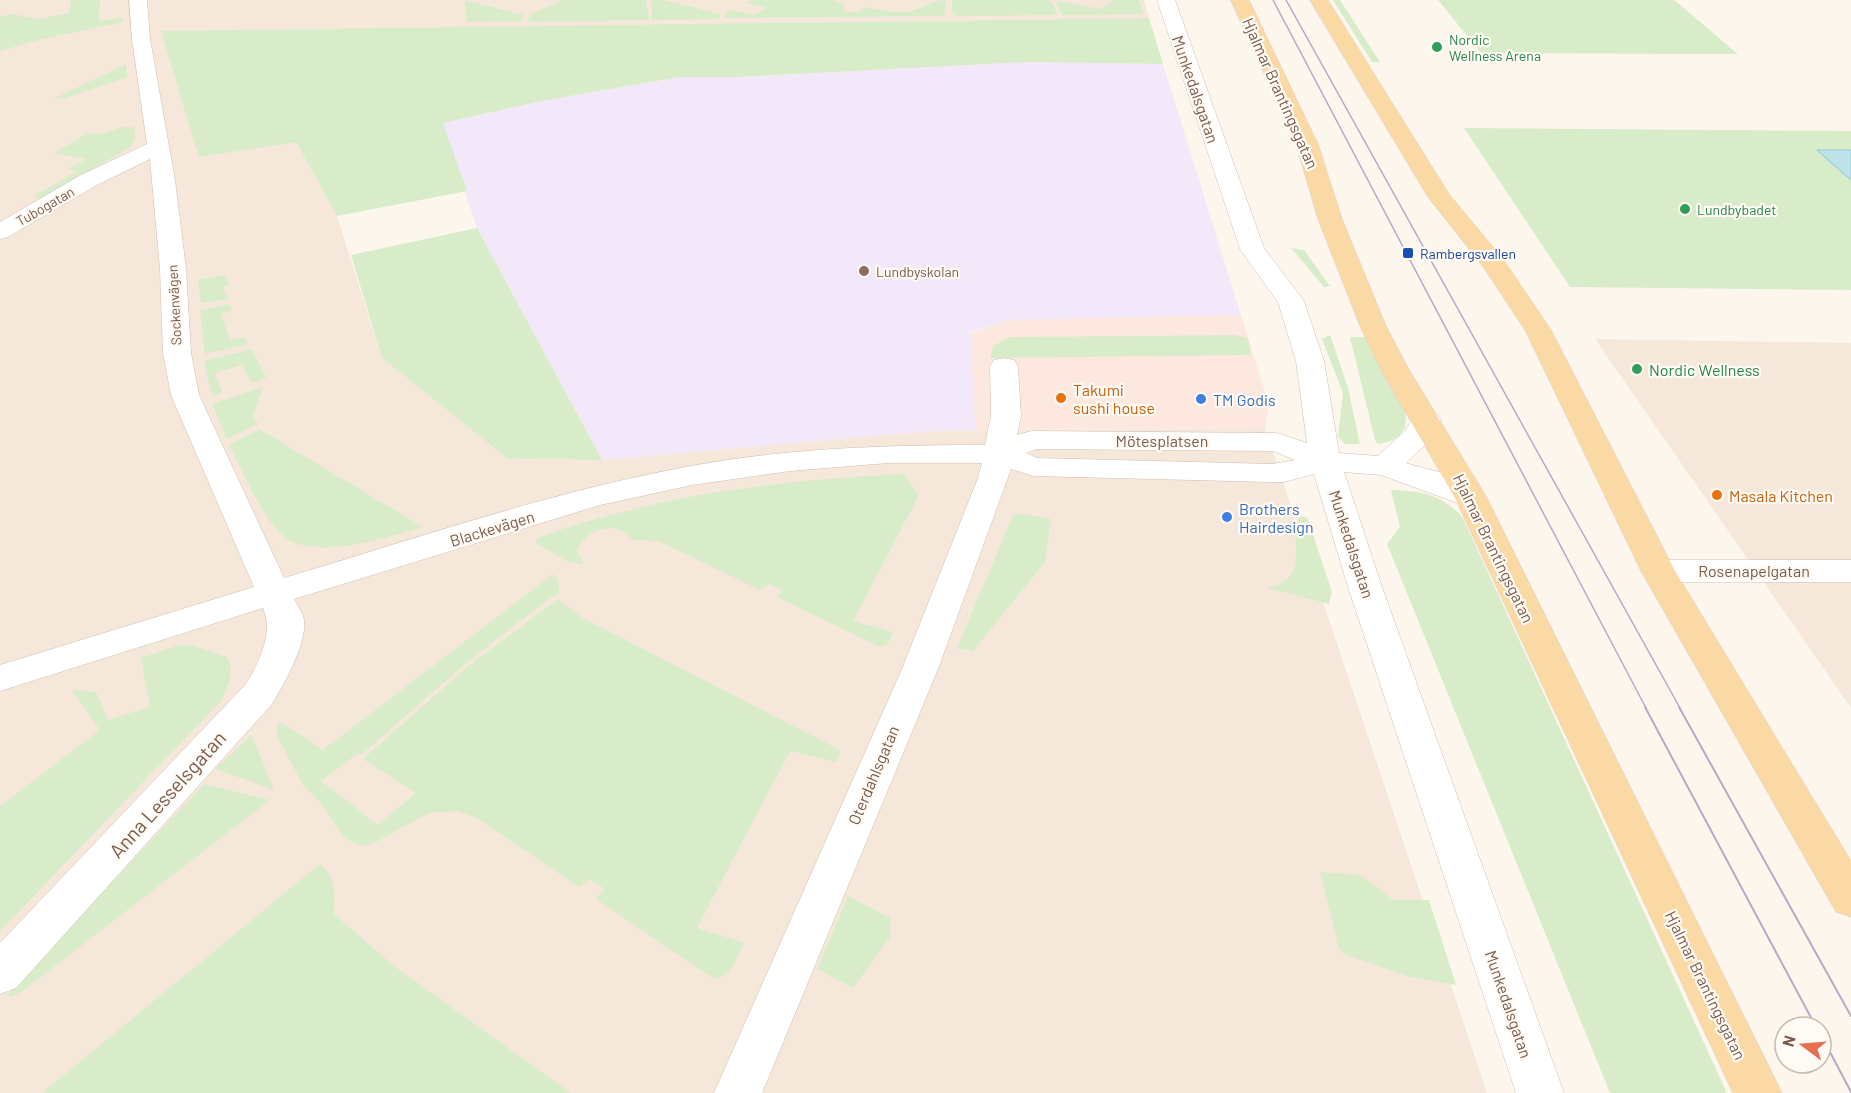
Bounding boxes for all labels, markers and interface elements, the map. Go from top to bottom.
street label: Hjalmar Brantingsgatan [1239,15,1323,171]
place label: Nordic Wellness Arena [1449,31,1541,64]
street label: Munkedalsgatan [1169,33,1223,145]
marker: Nordic Wellness Arena [1430,40,1444,54]
street label: Tubogatan [13,183,77,229]
place label: Lundbybadet [1697,201,1776,218]
marker: Lundbybadet [1678,202,1692,216]
place label: Rambergsvallen [1420,245,1516,262]
marker: Rambergsvallen [1401,246,1415,260]
place label: Lundbyskolan [876,263,959,280]
street label: Sockenvägen [163,264,185,346]
marker: Lundbyskolan [857,264,871,278]
place label: Nordic Wellness [1649,360,1760,379]
marker: Nordic Wellness [1630,362,1644,376]
place label: Takumi sushi house [1073,380,1155,417]
place label: TM Godis [1213,390,1276,409]
marker: Takumi sushi house [1054,391,1068,405]
marker: TM Godis [1194,392,1208,406]
street label: Mötesplatsen [1116,431,1208,450]
street label: Hjalmar Brantingsgatan [1450,470,1538,626]
place label: Masala Kitchen [1729,486,1833,505]
street label: Munkedalsgatan [1326,488,1378,600]
marker: Masala Kitchen [1710,488,1724,502]
place label: Brothers Hairdesign [1239,499,1314,536]
street label: Blackevägen [447,506,537,550]
marker: Brothers Hairdesign [1220,510,1234,524]
street label: Rosenapelgatan [1698,561,1810,580]
street label: Oterdahlsgatan [844,722,902,828]
street label: Anna Lesselsgatan [104,726,230,862]
street label: Hjalmar Brantingsgatan [1662,907,1750,1063]
street label: Munkedalsgatan [1482,948,1536,1060]
north arrow [1773,1015,1833,1075]
text: N [1778,1033,1799,1048]

